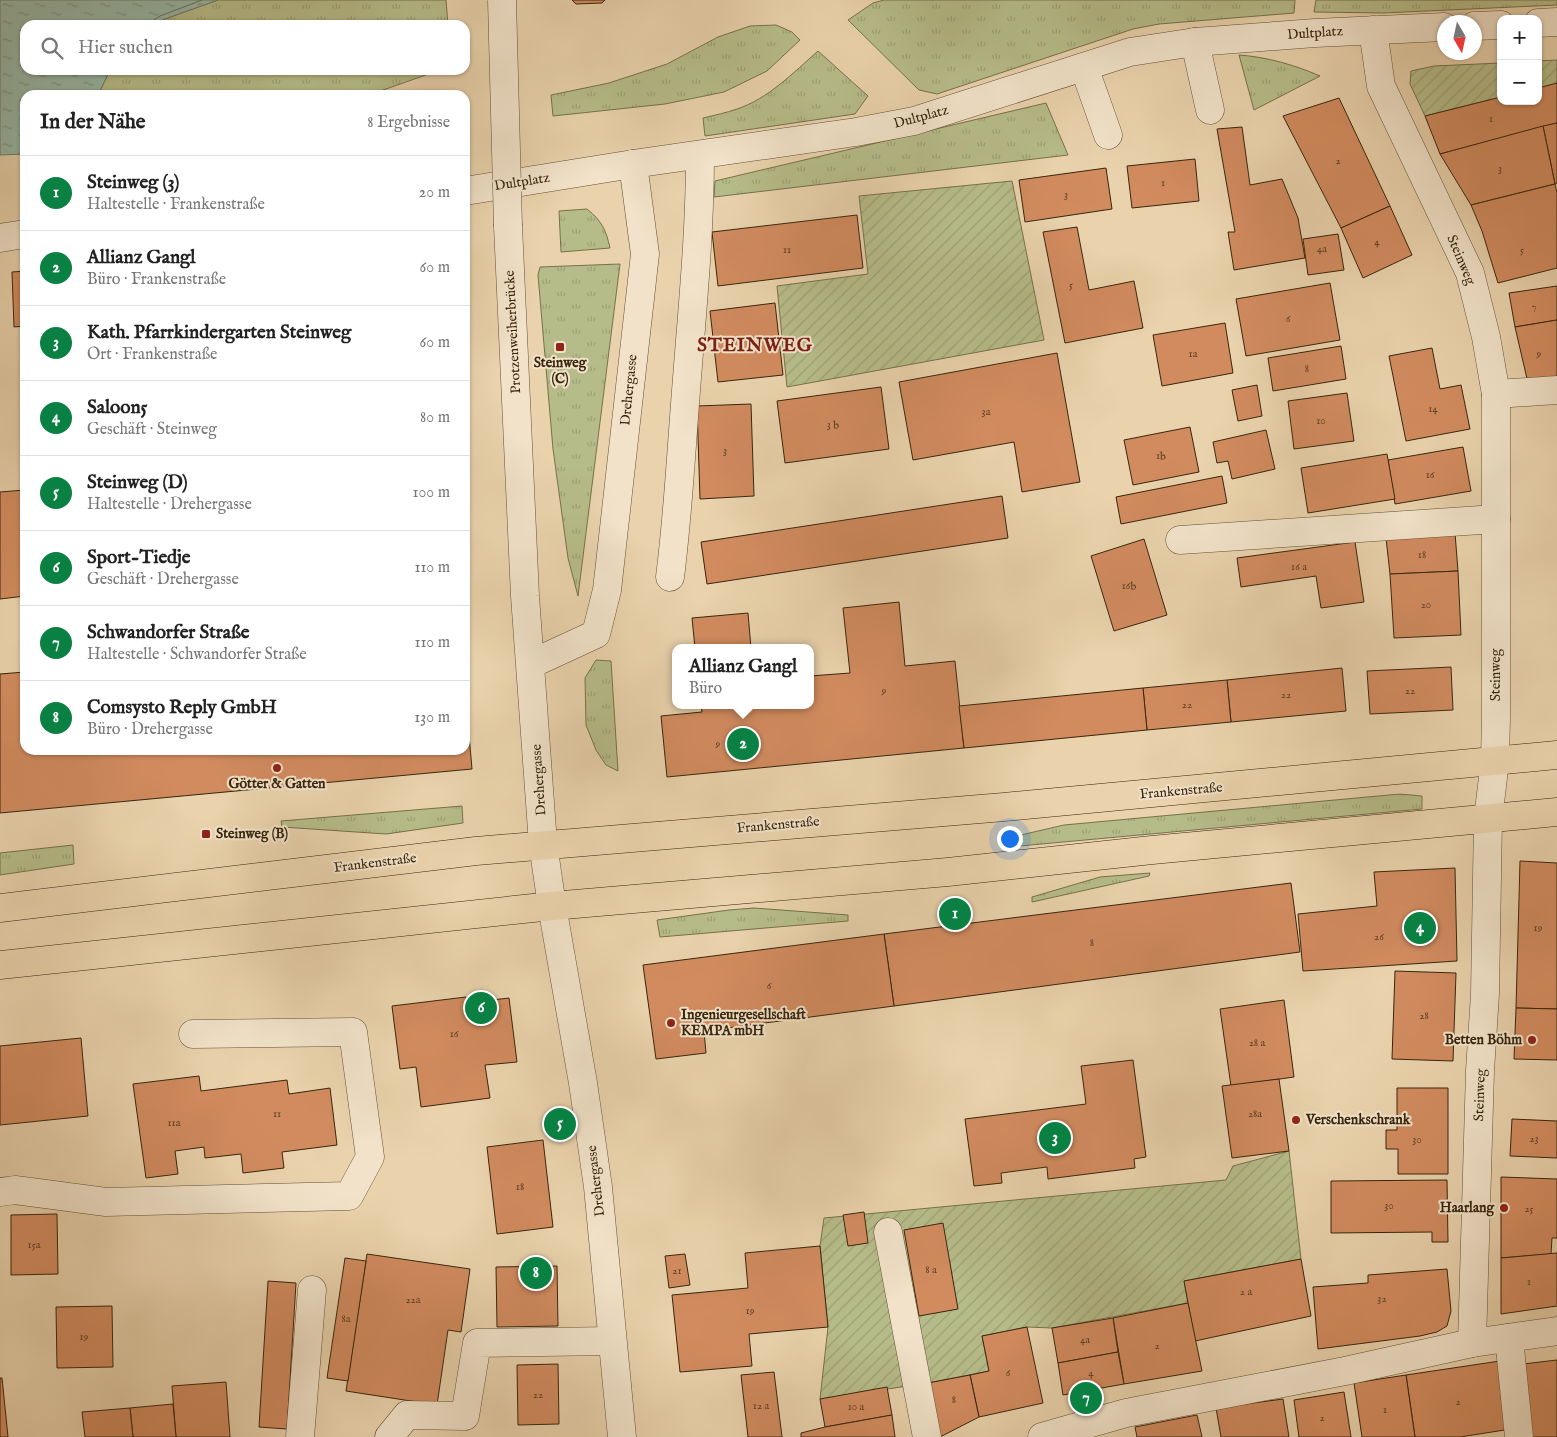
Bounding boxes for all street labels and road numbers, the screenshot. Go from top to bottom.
street label: Dultplatz [1287,22,1344,44]
street label: Dultplatz [892,101,951,133]
street label: Dultplatz [493,169,551,195]
street label: Steinweg [1442,232,1480,288]
street label: Protzenweiherbrücke [501,269,525,394]
street label: Drehergasse [616,353,642,427]
street label: Steinweg [1487,648,1505,701]
street label: Drehergasse [527,743,550,816]
street label: Frankenstraße [1139,778,1224,804]
street label: Frankenstraße [736,812,821,838]
street label: Frankenstraße [333,849,418,877]
street label: Steinweg [1470,1068,1490,1122]
street label: Drehergasse [583,1144,609,1218]

